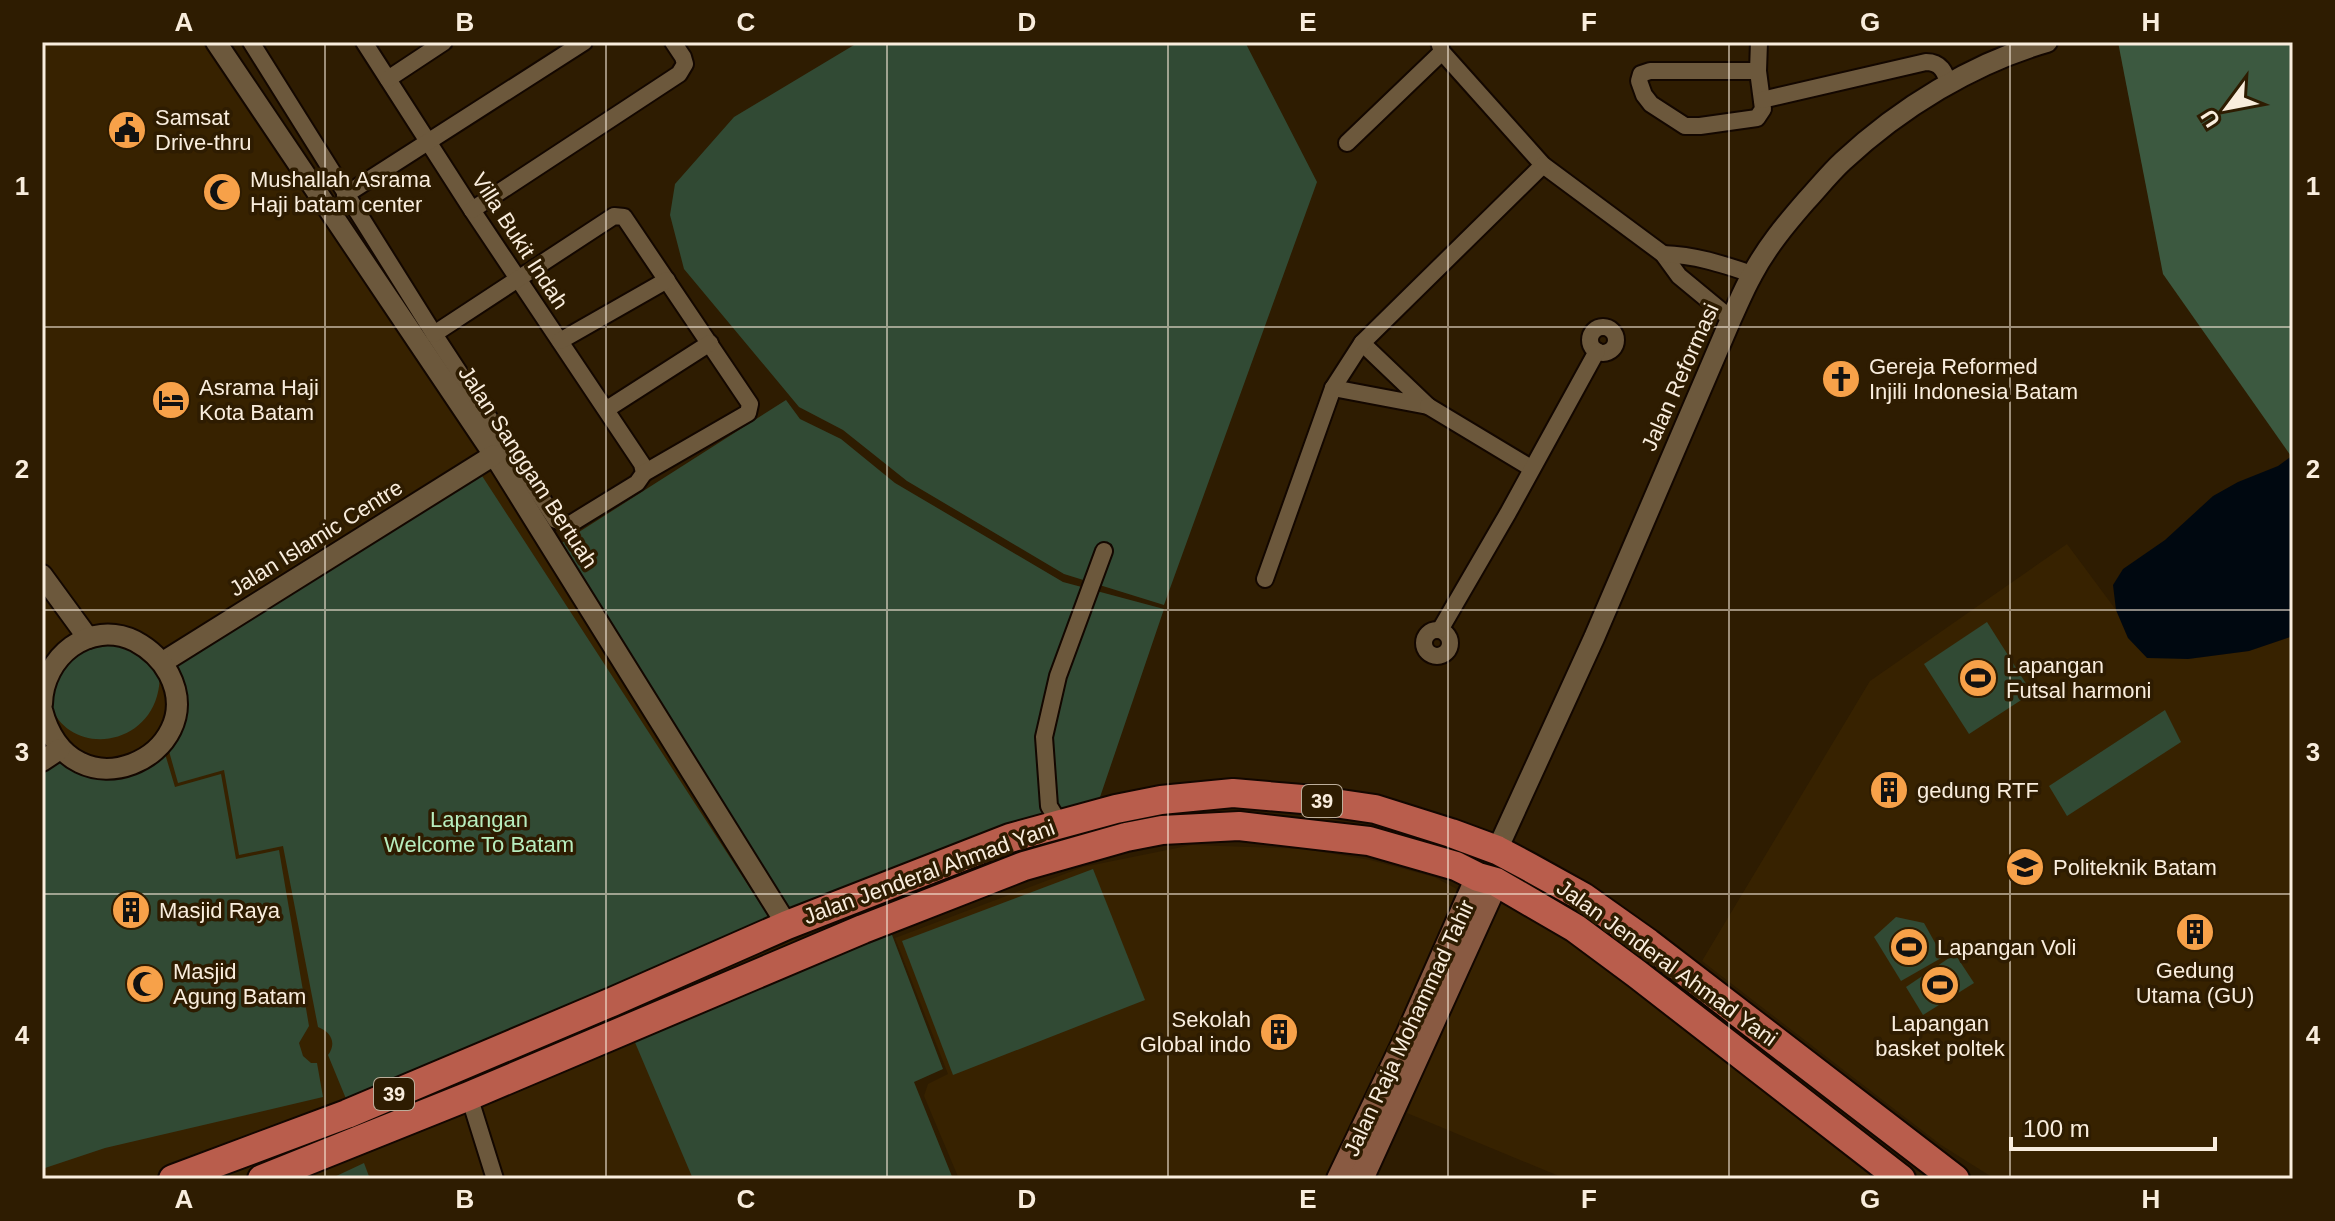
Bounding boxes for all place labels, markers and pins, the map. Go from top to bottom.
place label: Samsat Drive-thru [155,105,252,155]
public building icon: Samsat Drive-thru [106,109,148,151]
place label: Mushallah Asrama Haji batam center [250,167,432,217]
mosque icon: Mushallah Asrama Haji batam center [201,171,243,213]
place label: Gereja Reformed Injili Indonesia Batam [1869,354,2078,404]
church icon: Gereja Reformed Injili Indonesia Batam [1820,358,1862,400]
place label: Asrama Haji Kota Batam [199,375,319,425]
hotel icon: Asrama Haji Kota Batam [150,379,192,421]
place label: Lapangan Futsal harmoni [2006,653,2152,703]
sports icon: Lapangan Futsal harmoni [1957,657,1999,699]
building icon: gedung RTF [1868,769,1910,811]
place label: gedung RTF [1917,778,2039,803]
school or university icon: Politeknik Batam [2004,846,2046,888]
place label: Politeknik Batam [2053,855,2217,880]
building icon: Masjid Raya [110,889,152,931]
place label: Masjid Raya [159,898,281,923]
building icon: Gedung Utama (GU) [2174,911,2216,953]
sports icon: Lapangan Voli [1888,926,1930,968]
place label: Lapangan Voli [1937,935,2076,960]
place label: Gedung Utama (GU) [2136,958,2254,1008]
place label: Masjid Agung Batam [173,959,306,1009]
mosque icon: Masjid Agung Batam [124,963,166,1005]
sports icon: Lapangan basket poltek [1919,964,1961,1006]
place label: Sekolah Global indo [1140,1007,1251,1057]
building icon: Sekolah Global indo [1258,1011,1300,1053]
place label: Lapangan basket poltek [1875,1011,2006,1061]

